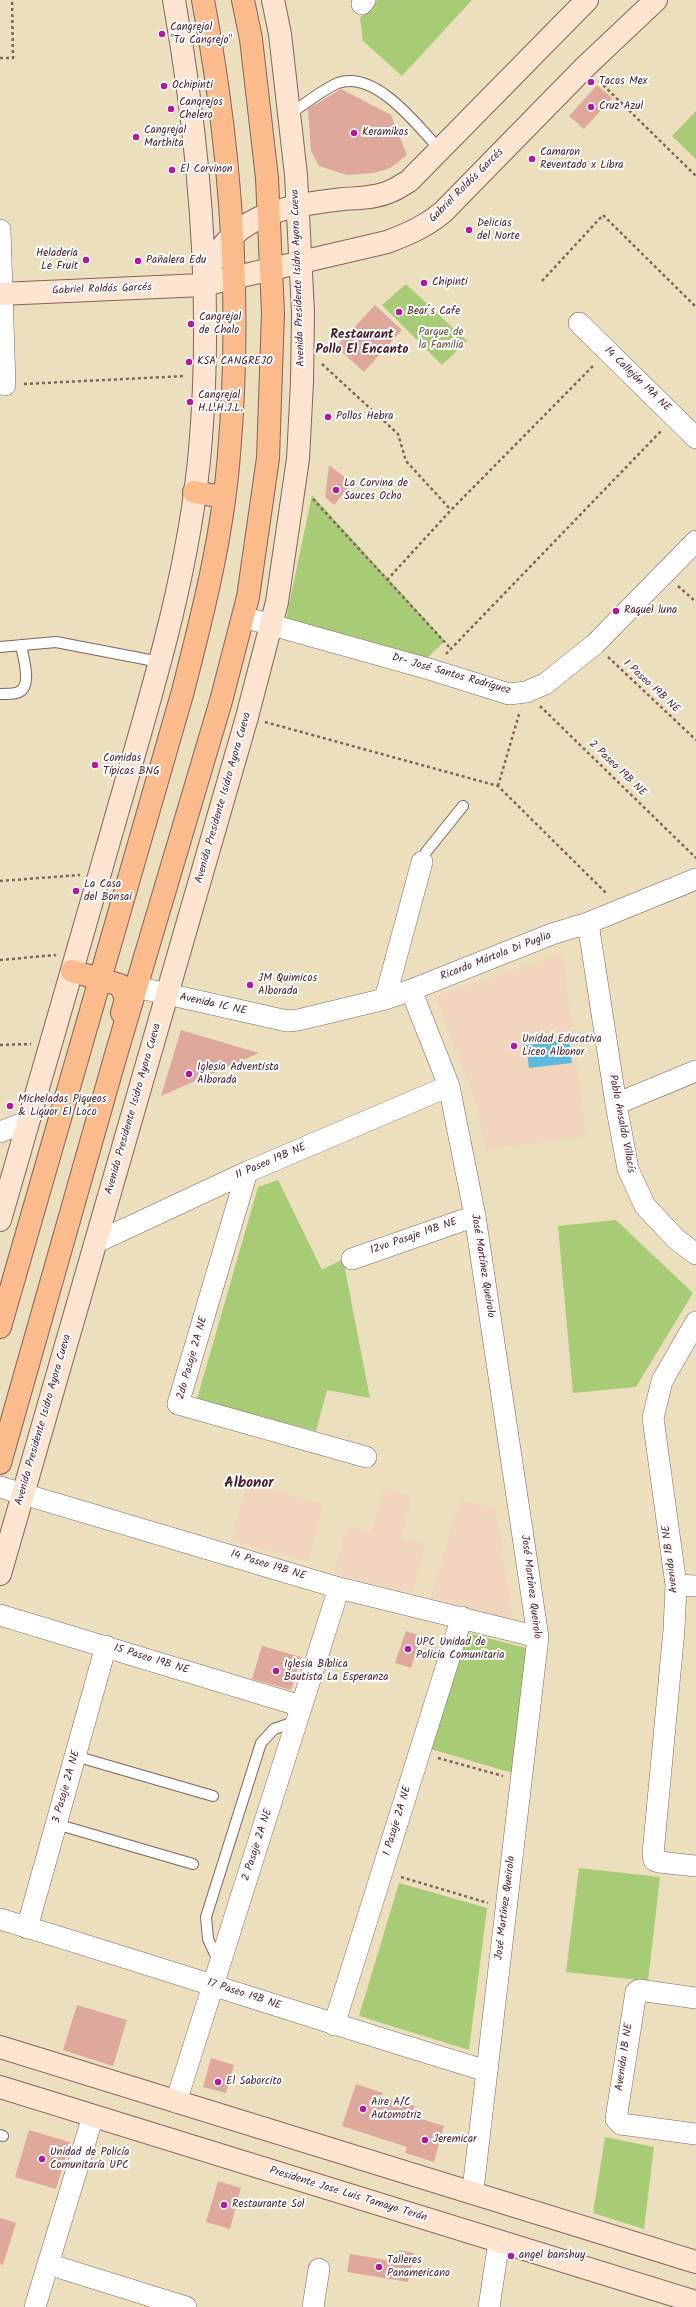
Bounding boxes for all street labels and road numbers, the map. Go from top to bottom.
street label: Gabriel Roldós Garcés [427,146,507,226]
street label: Avenida Presidente Isidro Ayora Cueva [289,189,309,367]
street label: Gabriel Roldós Garcés [52,282,152,298]
street label: 14 Callejón 19A NE [601,345,673,415]
street label: Dr- José Santos Rodríguez [390,652,512,698]
street label: 1 Paseo 19B NE [620,658,682,716]
street label: Avenida Presidente Isidro Ayora Cueva [193,711,255,885]
street label: 2 Paseo 19B NE [585,738,649,800]
street label: Ricardo Mórtola Di Puglia [439,930,553,984]
street label: Avenida 1C NE [178,991,248,1019]
street label: Avenida Presidente Isidro Ayora Cueva [103,1022,165,1196]
street label: Pablo Ansaldo Villacís [605,1074,637,1174]
street label: 11 Paseo 19B NE [234,1141,308,1183]
street label: José Martínez Queirolo [467,1213,497,1319]
street label: 12vo Pasaje 19B NE [369,1216,459,1258]
street label: 2do Pasaje 2A NE [175,1315,211,1401]
street label: Avenida Presidente Isidro Ayora Cueva [13,1333,75,1507]
street label: Avenida 1B NE [660,1524,682,1594]
street label: José Martínez Queirolo [517,1534,543,1640]
street label: 14 Paseo 19B NE [229,1548,307,1584]
street label: 15 Paseo 19B NE [112,1642,190,1678]
street label: 3 Pasaje 2A NE [50,1749,84,1825]
street label: 1 Pasaje 2A NE [381,1784,415,1858]
street label: 2 Pasaje 2A NE [240,1807,276,1883]
street label: José Martínez Queirolo [493,1855,519,1961]
street label: 17 Paseo 19B NE [205,1977,283,2013]
street label: Avenida 1B NE [614,2022,636,2092]
street label: Presidente Jose Luis Tamayo Terán [268,2165,428,2225]

